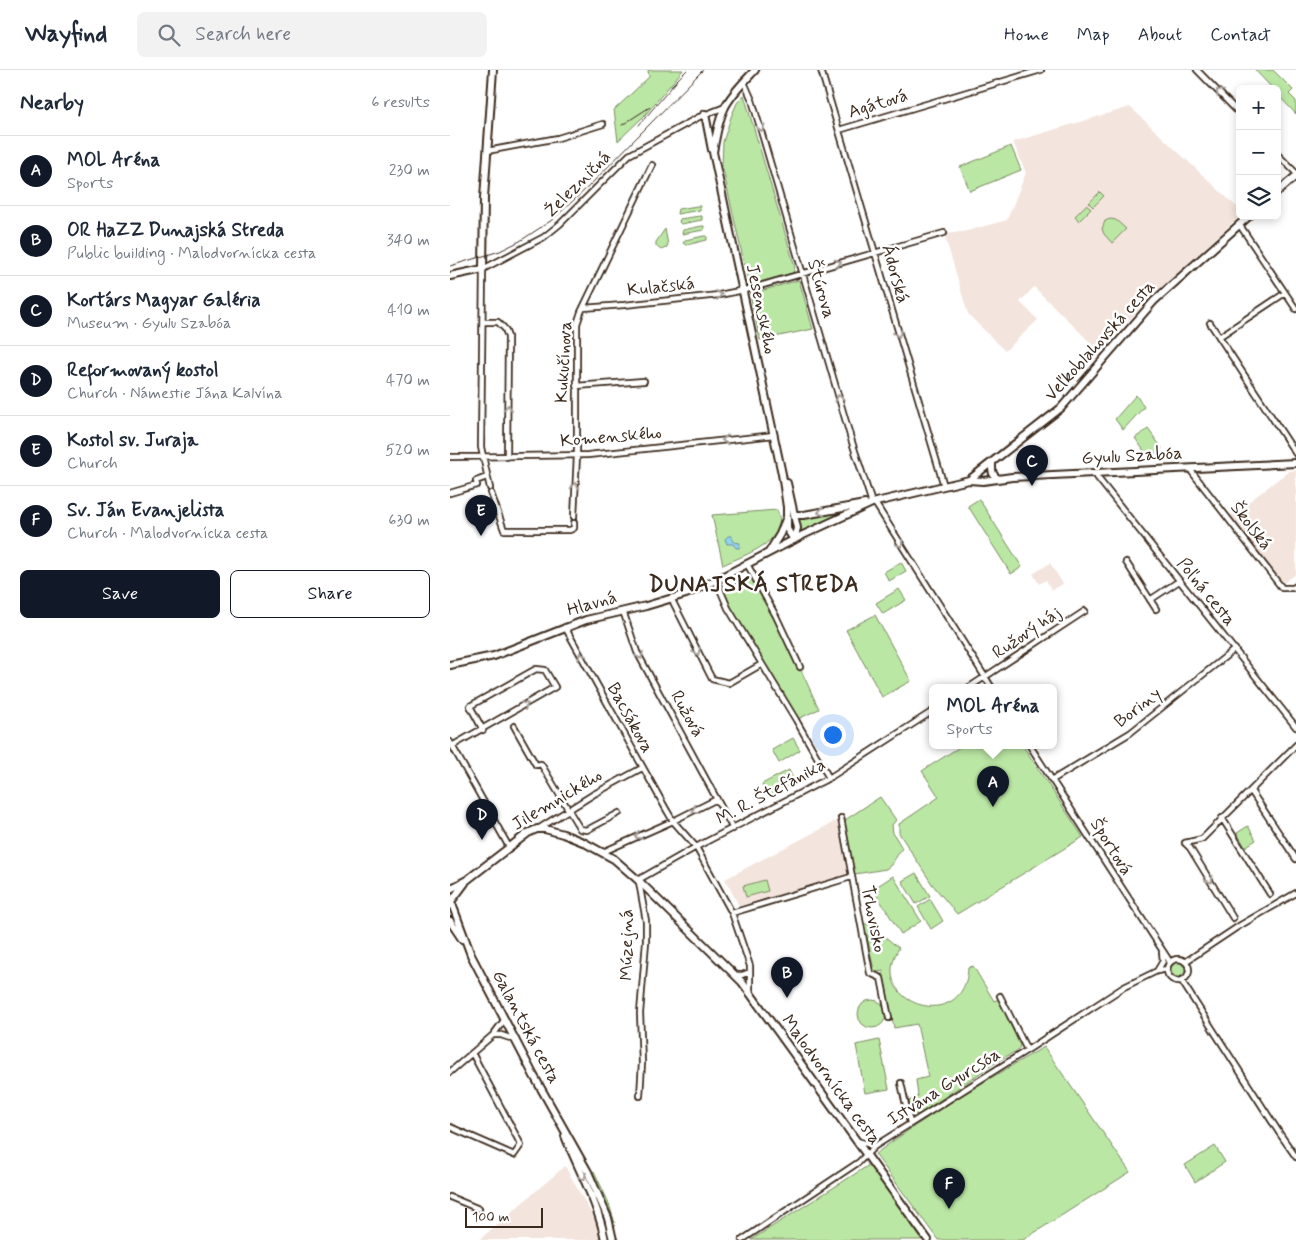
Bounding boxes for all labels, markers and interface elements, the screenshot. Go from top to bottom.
search box [137,12,487,57]
text: Wayfind [25,19,107,50]
icon: search [155,21,183,49]
text: Search here [195,22,291,47]
text: Home [1004,23,1049,47]
text: Map [1077,23,1110,47]
text: About [1138,23,1182,47]
text: Contact [1210,23,1271,47]
street label: Agátová [845,84,911,124]
map controls [1236,85,1281,220]
button: + [1236,85,1281,130]
text: Nearby [20,89,84,117]
one-way arrow [1216,89,1225,98]
text: 6 results [371,92,430,113]
one-way arrow [755,123,765,132]
button: − [1236,130,1281,175]
street label: Železničná [539,145,617,223]
text: MOL Aréna [67,148,160,173]
text: A [31,160,41,181]
text: 230 m [389,160,430,181]
text: Sports [67,173,113,194]
button: layers [1236,175,1281,220]
text: OR HaZZ Dunajská Streda [67,218,284,243]
text: B [31,230,41,251]
text: 340 m [386,230,430,251]
street label: Ádorská [875,242,915,306]
text: Public building · Malodvornícka cesta [67,243,316,264]
street label: Štúrova [801,257,841,321]
one-way arrow [834,259,842,269]
street label: Jesenského [740,262,782,356]
street label: Kulačská [626,272,696,302]
street label: Veľkoblahovská cesta [1039,275,1161,407]
text: Kortárs Magyar Galéria [67,288,261,313]
one-way arrow [714,290,723,300]
text: C [30,300,42,321]
text: 410 m [387,300,430,321]
text: Museum · Gyulu Szabóa [67,313,231,334]
street label: Kukučínova [550,320,578,404]
one-way arrow [893,329,903,337]
text: Reformovaný kostol [67,358,219,383]
text: D [30,370,42,391]
text: 470 m [386,370,430,391]
text: Church · Námestie Jána Kalvína [67,383,282,404]
one-way arrow [834,394,844,402]
one-way arrow [503,404,513,412]
street label: Komenského [559,421,663,453]
text: Kostol sv. Juraja [67,428,198,453]
one-way arrow [721,434,729,445]
text: E [31,440,41,461]
text: 520 m [385,440,430,461]
street label: Gyulu Szabóa [1081,441,1183,471]
pin: C [1016,445,1048,486]
text: Church [67,453,118,474]
one-way arrow [570,482,581,490]
pin: E [465,495,497,536]
street label: Školská [1224,497,1278,555]
text: Sv. Ján Evanjelista [67,498,224,523]
one-way arrow [816,506,825,516]
text: F [32,510,40,531]
text: 630 m [388,510,430,531]
text: Church · Malodvornícka cesta [67,523,268,544]
one-way arrow [894,539,904,548]
street label: Poľná cesta [1171,553,1241,631]
button: Save [20,570,220,618]
button: Share [230,570,430,618]
district label: DUNAJSKÁ STREDA [648,570,860,599]
street label: Hlavná [564,585,620,623]
street label: Ružový háj [988,601,1066,665]
one-way arrow [691,647,701,656]
one-way arrow [634,651,644,660]
one-way arrow [577,653,587,662]
street label: Bacsákova [601,679,659,757]
street label: Boriny [1109,682,1167,734]
popup [929,684,1057,749]
street label: Ružová [664,686,710,742]
text: MOL Aréna [946,694,1040,719]
one-way arrow [520,702,529,712]
text: Sports [946,719,993,740]
your location [820,722,846,748]
street label: M. R. Štefánika [712,753,830,831]
street label: Jilemnického [507,764,607,836]
pin: A [977,766,1009,807]
pin: D [466,799,498,840]
one-way arrow [691,804,700,814]
street label: Športová [1084,814,1138,880]
one-way arrow [634,830,643,841]
one-way arrow [1203,874,1213,883]
street label: Trhovisko [855,884,891,954]
street label: Múzejná [615,909,639,981]
pin: B [771,957,803,998]
street label: Galantská cesta [486,966,566,1088]
street label: Malodvornícka cesta [776,1010,886,1150]
street label: Istvána Gyurcsóa [883,1043,1005,1131]
pin: F [933,1168,965,1209]
one-way arrow [577,1172,587,1181]
scale bar [465,1205,542,1228]
text: 100 m [472,1208,510,1226]

